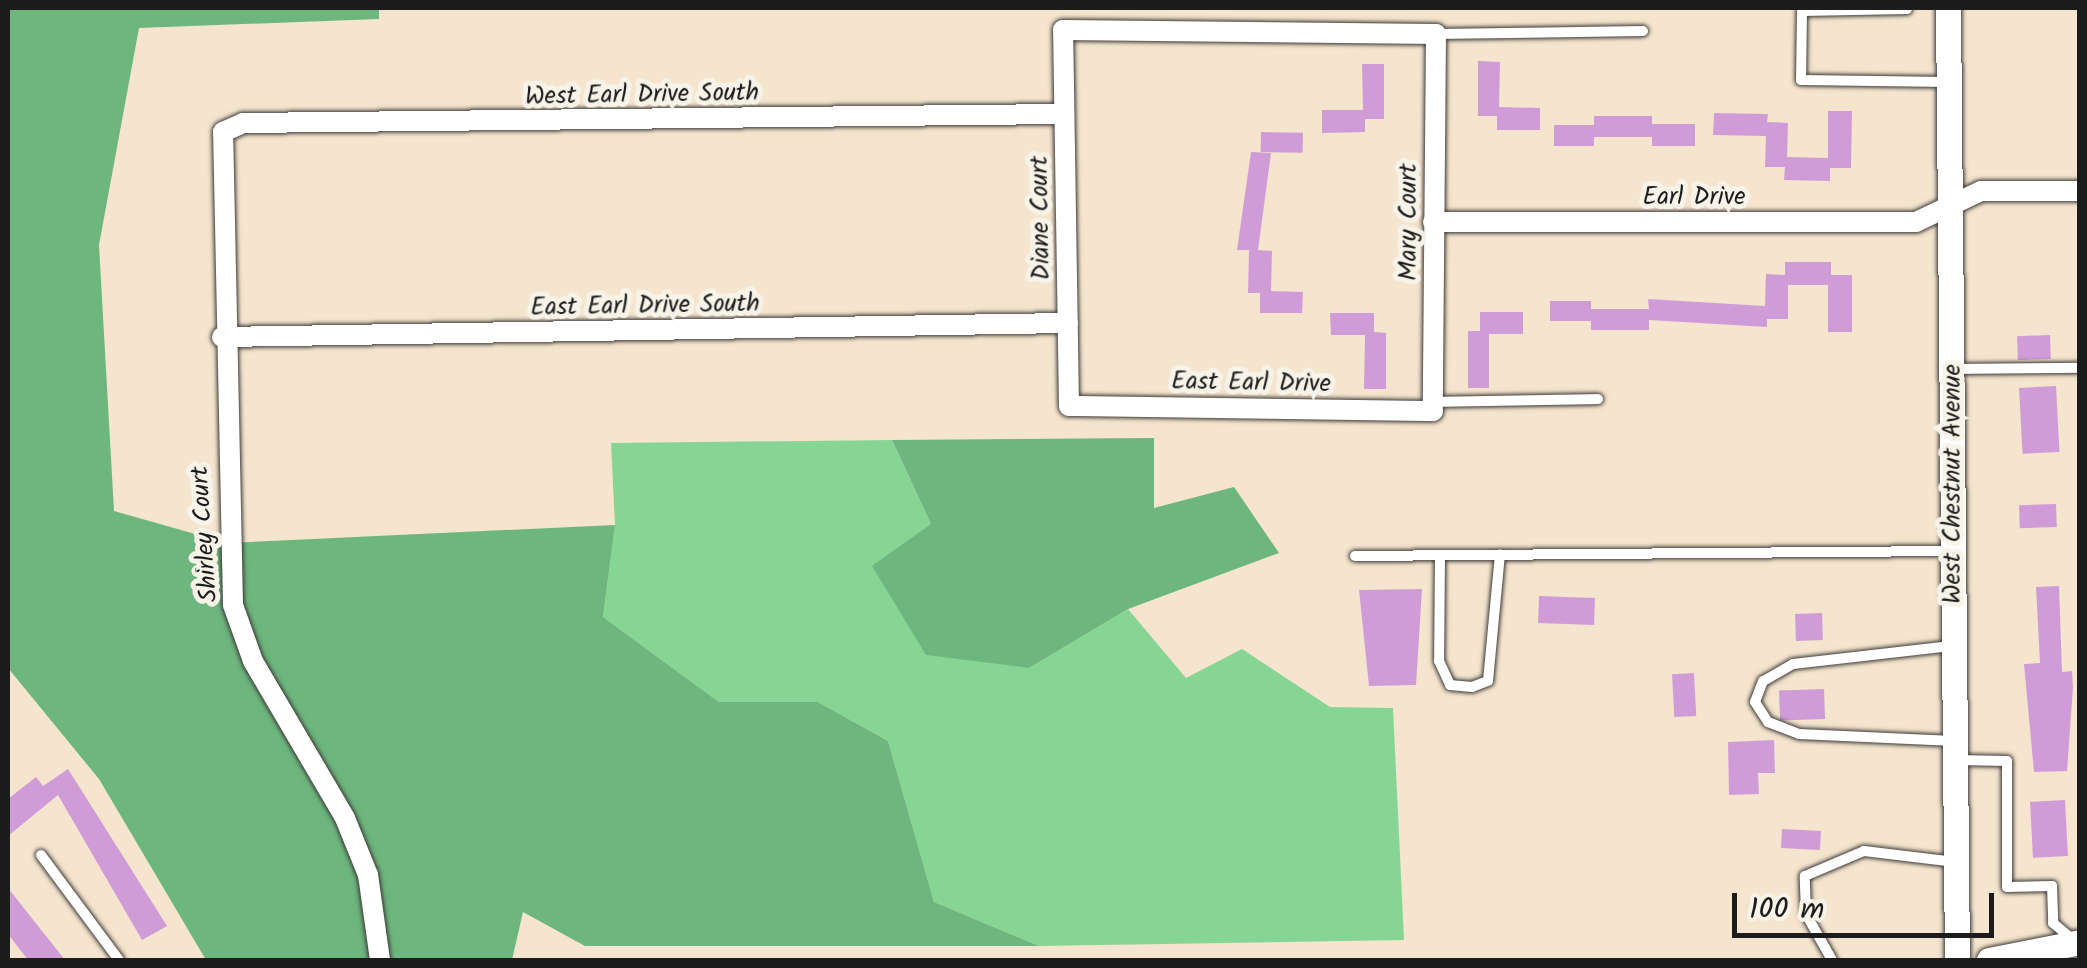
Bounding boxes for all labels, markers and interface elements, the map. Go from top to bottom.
street label: West Earl Drive South [525,78,759,112]
street label: Diane Court [1025,155,1057,281]
street label: Mary Court [1394,163,1424,281]
street label: Earl Drive [1643,182,1745,212]
street label: East Earl Drive South [530,289,760,323]
street label: West Chestnut Avenue [1938,364,1968,604]
street label: East Earl Drive [1171,367,1331,399]
street label: Shirley Court [185,465,225,603]
scale bar [1737,873,2000,935]
text: 100 m [1749,886,1824,934]

